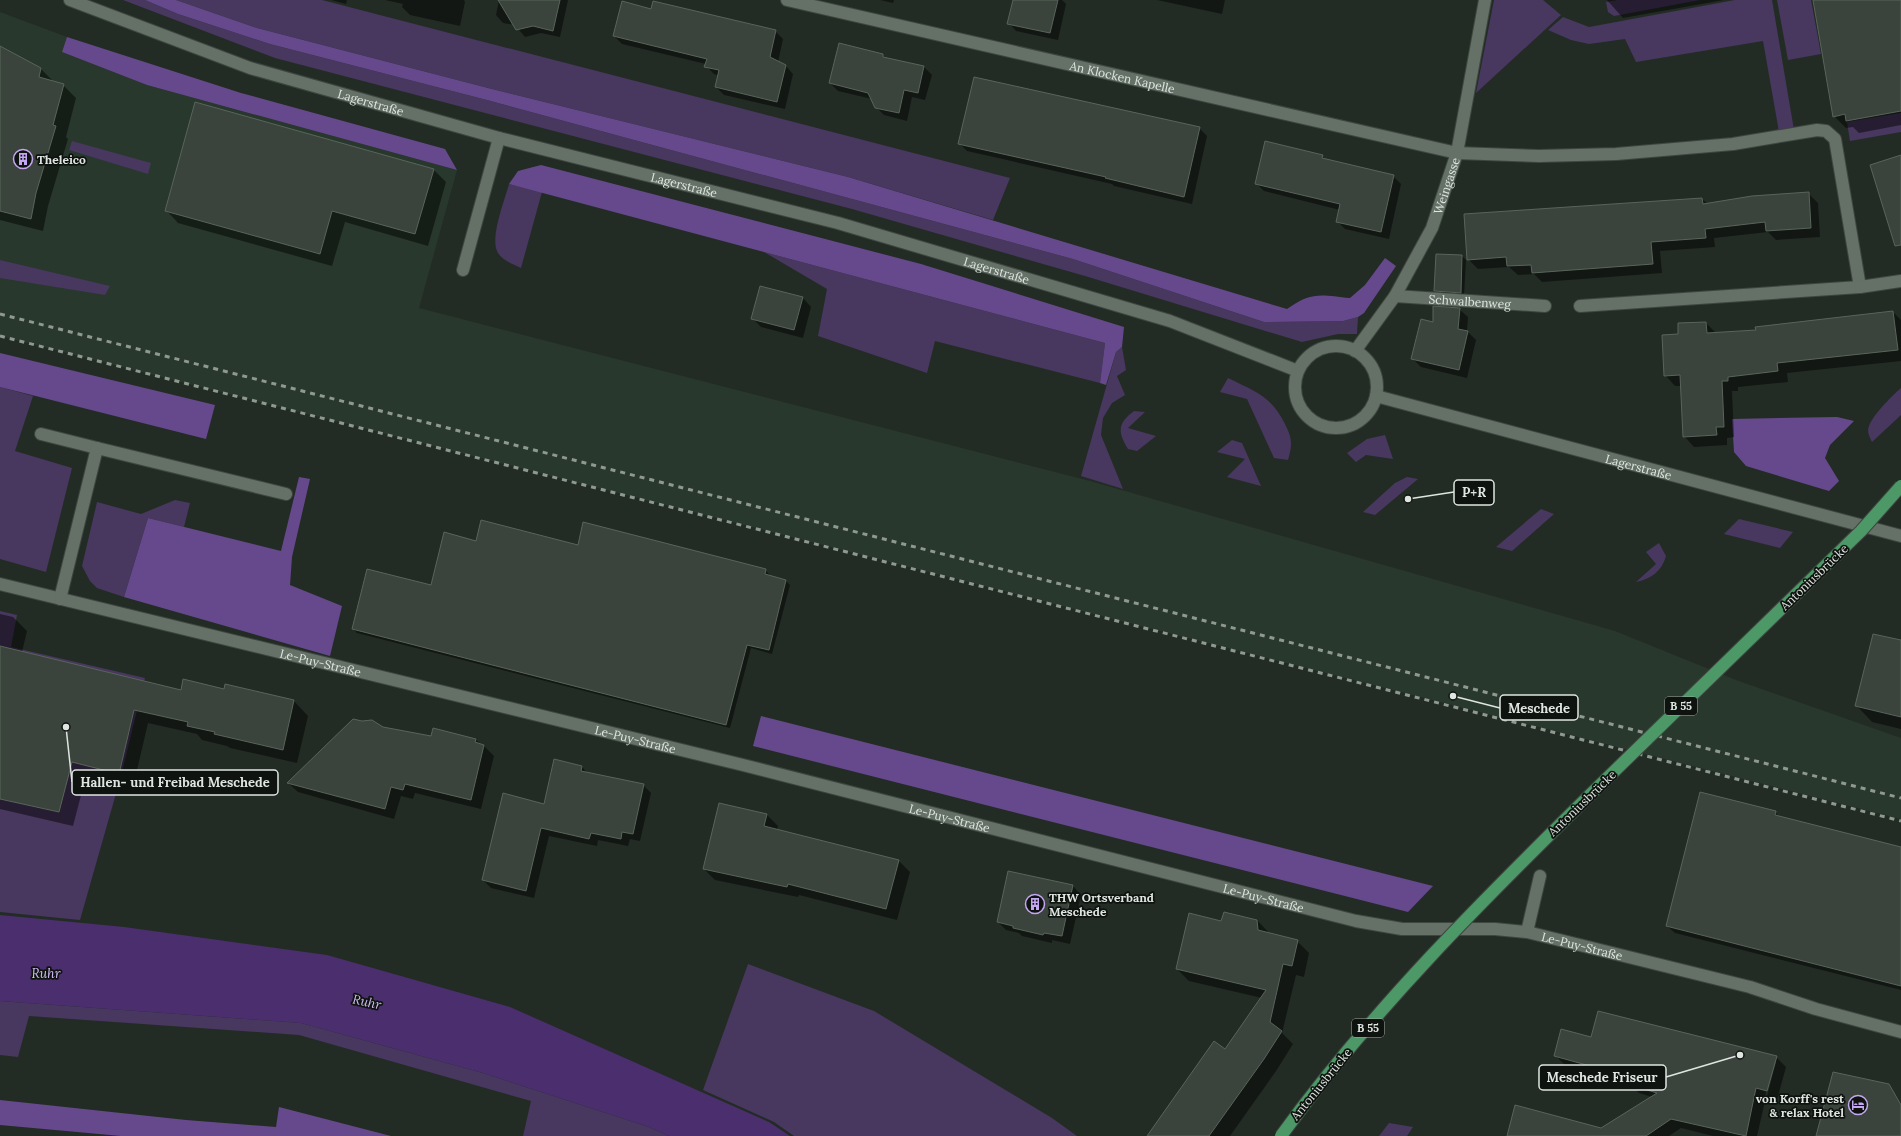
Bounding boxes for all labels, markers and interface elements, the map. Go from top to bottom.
street label: An Klocken Kapelle [1067,57,1177,96]
street label: Lagerstraße [336,86,406,119]
building icon: Theleico [12,148,34,170]
place label: Theleico [37,152,86,167]
street label: Weingasse [1430,155,1463,216]
street label: Lagerstraße [649,169,719,200]
street label: Lagerstraße [962,253,1032,287]
street label: Schwalbenweg [1428,291,1512,311]
street label: Lagerstraße [1604,450,1674,483]
callout: P+R [1454,480,1494,505]
text: P+R [1462,484,1486,501]
street label: Antoniusbrücke [1776,541,1851,614]
street label: Le-Puy-Straße [279,645,363,679]
callout: Meschede [1500,695,1578,720]
road number: B 55 [1665,697,1697,715]
text: Meschede [1508,700,1570,717]
street label: Le-Puy-Straße [593,722,678,756]
street label: Antoniusbrücke [1544,767,1619,840]
callout: Hallen- und Freibad Meschede [72,770,278,795]
text: Hallen- und Freibad Meschede [80,774,270,791]
street label: Le-Puy-Straße [908,800,992,835]
street label: Le-Puy-Straße [1222,880,1306,915]
place label: THW Ortsverband Meschede [1049,890,1154,919]
building icon: THW Ortsverband Meschede [1024,893,1046,915]
street label: Le-Puy-Straße [1540,928,1625,963]
water label: Ruhr [31,965,61,982]
water label: Ruhr [351,991,383,1013]
road number: B 55 [1352,1019,1384,1037]
street label: Antoniusbrücke [1287,1045,1355,1124]
callout: Meschede Friseur [1539,1065,1666,1090]
text: Meschede Friseur [1547,1069,1658,1086]
place label: von Korff's rest & relax Hotel [1756,1091,1845,1120]
hotel icon: von Korff's rest & relax Hotel [1847,1094,1869,1116]

